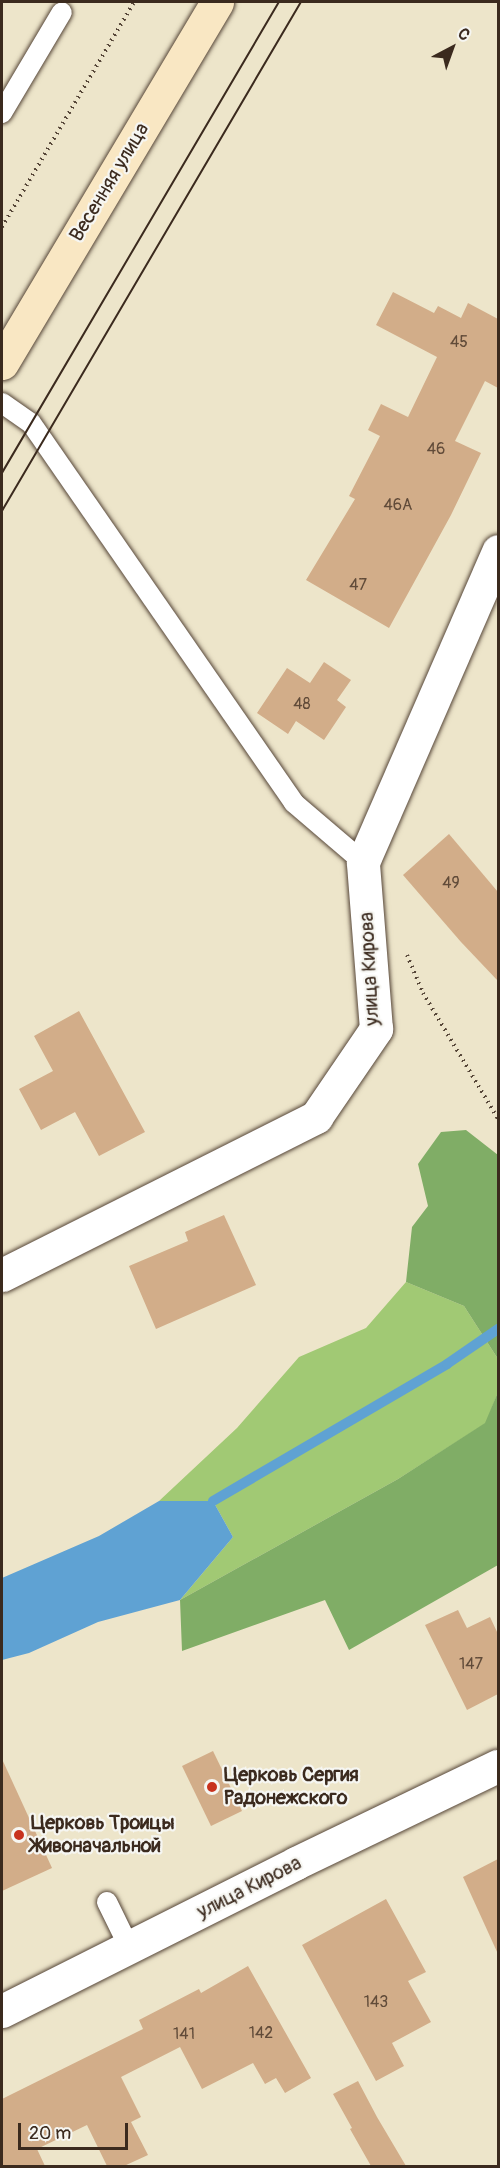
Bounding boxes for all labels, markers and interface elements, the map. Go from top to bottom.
north arrow [422,18,482,78]
text: С [454,24,474,45]
street label: Весенняя улица [64,118,154,246]
house number: 45 [450,332,468,352]
house number: 46 [427,439,445,459]
house number: 46А [384,495,412,515]
house number: 47 [349,575,367,595]
house number: 48 [293,694,311,714]
house number: 49 [442,873,460,893]
street label: улица Кирова [354,912,384,1026]
house number: 147 [459,1654,483,1674]
place label: Церковь Сергия Радонежского [224,1763,359,1810]
marker: Церковь Сергия Радонежского [205,1780,219,1794]
place label: Церковь Троицы Живоначальной [31,1811,175,1858]
marker: Церковь Троицы Живоначальной [12,1828,26,1842]
street label: улица Кирова [193,1850,305,1924]
house number: 143 [364,1992,388,2012]
house number: 142 [249,2023,273,2043]
house number: 141 [173,2024,195,2044]
scale bar [21,2111,130,2149]
text: 20 m [29,2122,71,2145]

